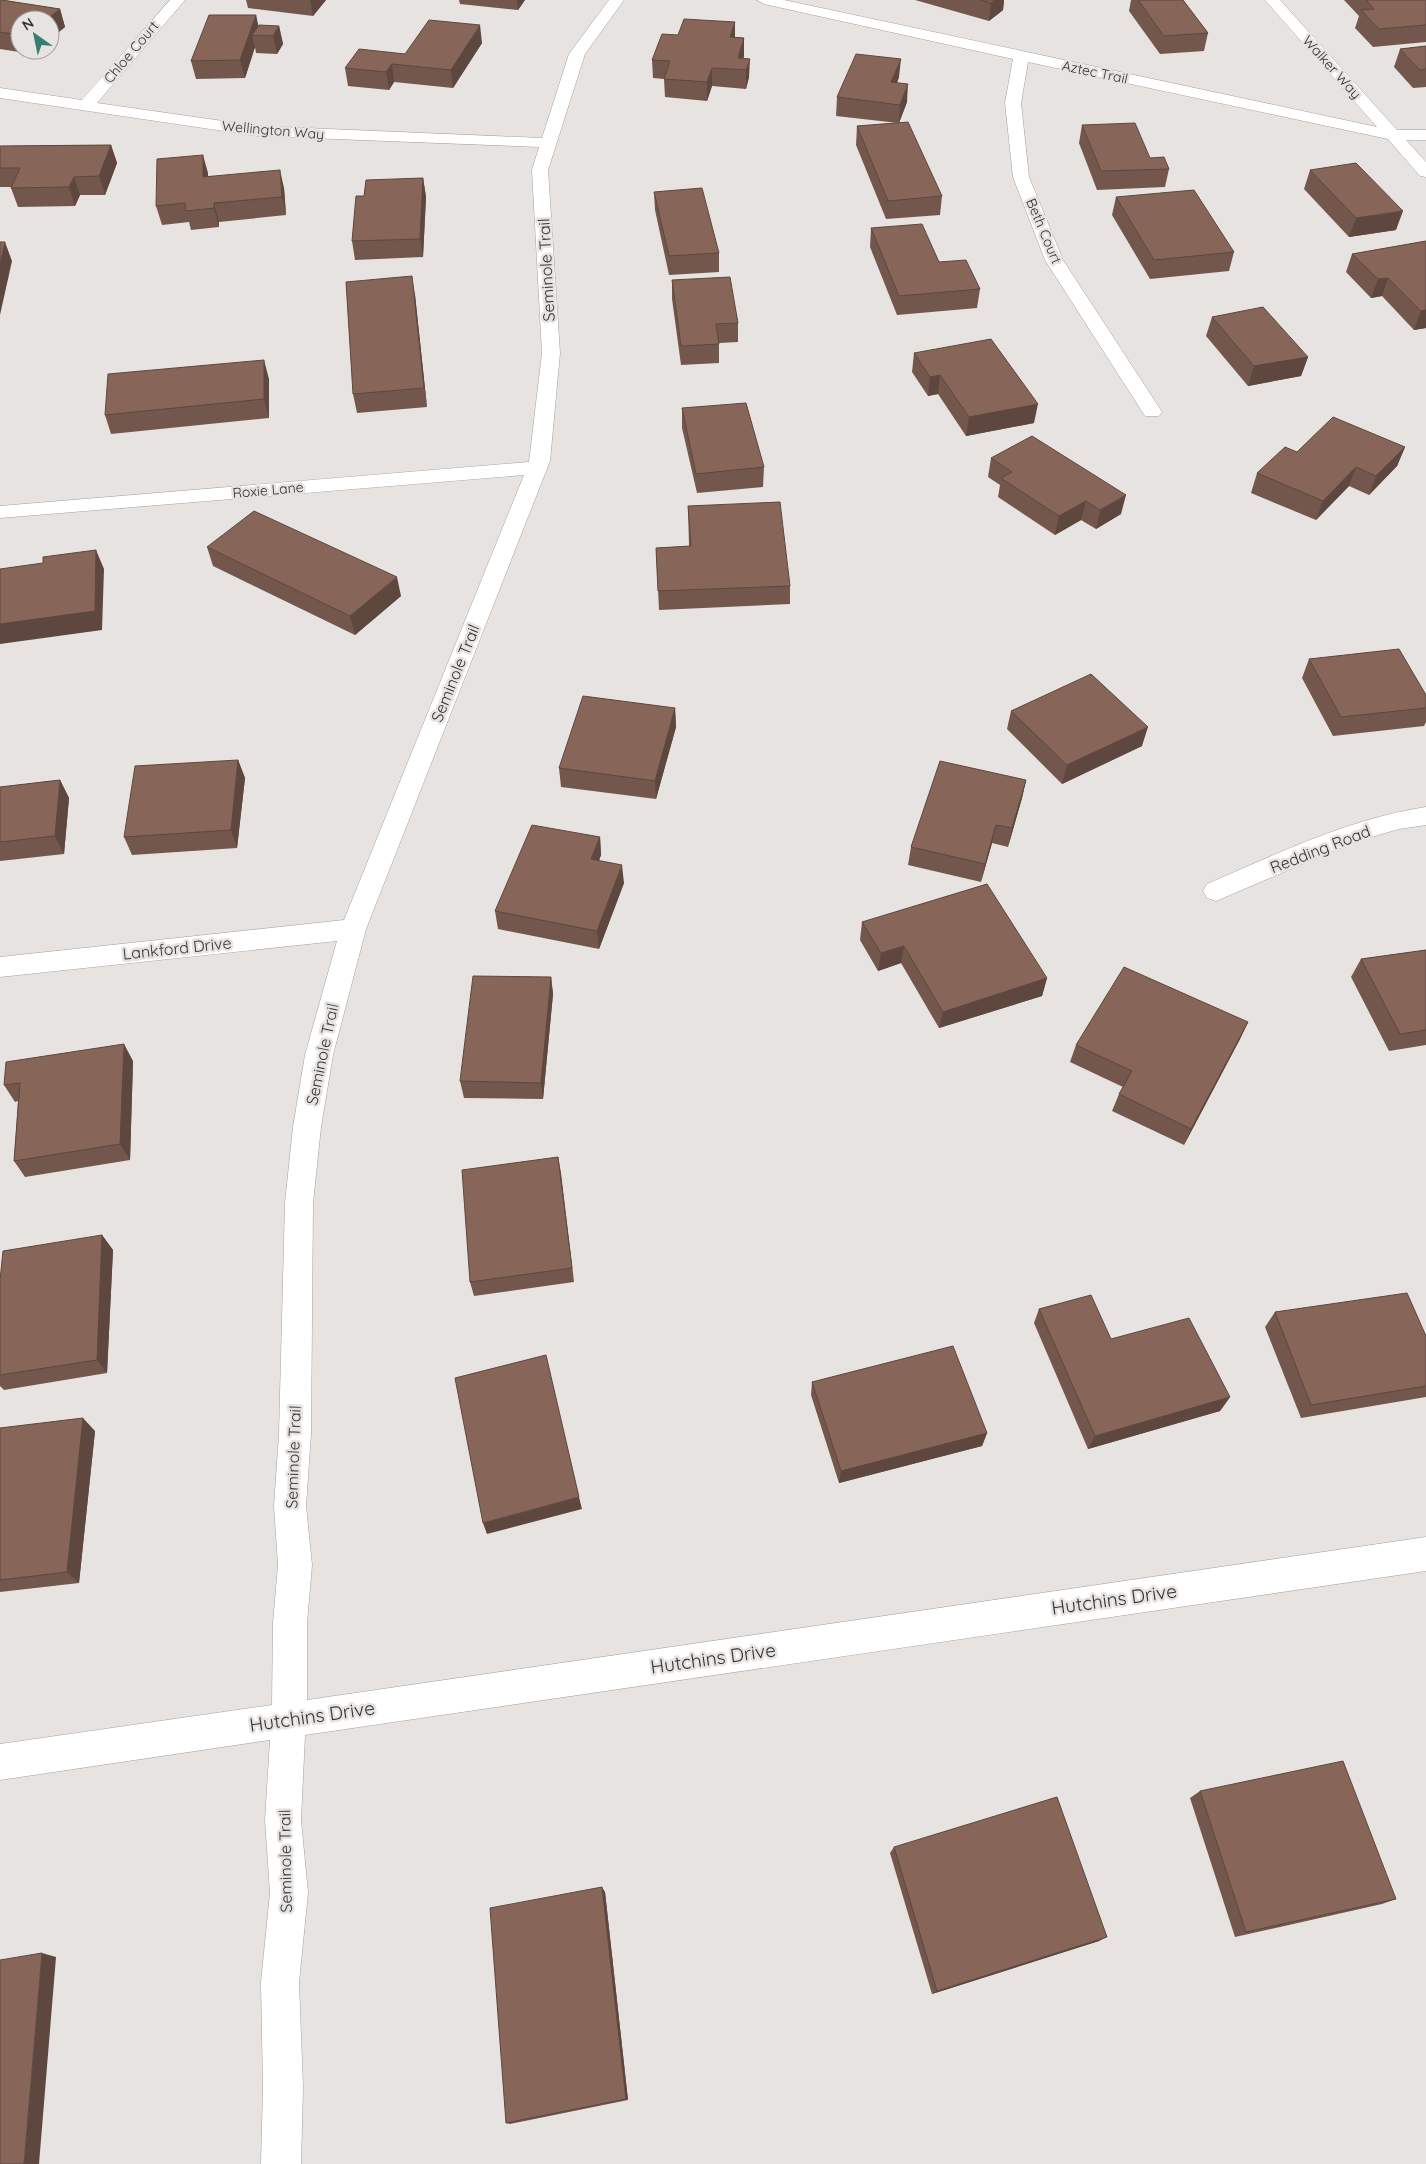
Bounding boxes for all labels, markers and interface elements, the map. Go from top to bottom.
north arrow [10,10,60,60]
text: N [19,14,37,34]
street label: Chloe Court [100,17,163,87]
street label: Walker Way [1299,32,1365,102]
street label: Aztec Trail [1060,56,1130,88]
street label: Wellington Way [221,117,325,143]
street label: Beth Court [1022,196,1066,267]
street label: Seminole Trail [533,218,559,322]
street label: Roxie Lane [232,478,304,502]
street label: Seminole Trail [426,621,484,725]
street label: Redding Road [1267,821,1373,877]
street label: Lankford Drive [122,932,232,964]
street label: Seminole Trail [301,1001,343,1107]
street label: Seminole Trail [281,1405,305,1509]
street label: Hutchins Drive [1050,1578,1178,1620]
street label: Hutchins Drive [649,1637,777,1679]
street label: Hutchins Drive [248,1695,376,1737]
street label: Seminole Trail [274,1809,296,1913]

